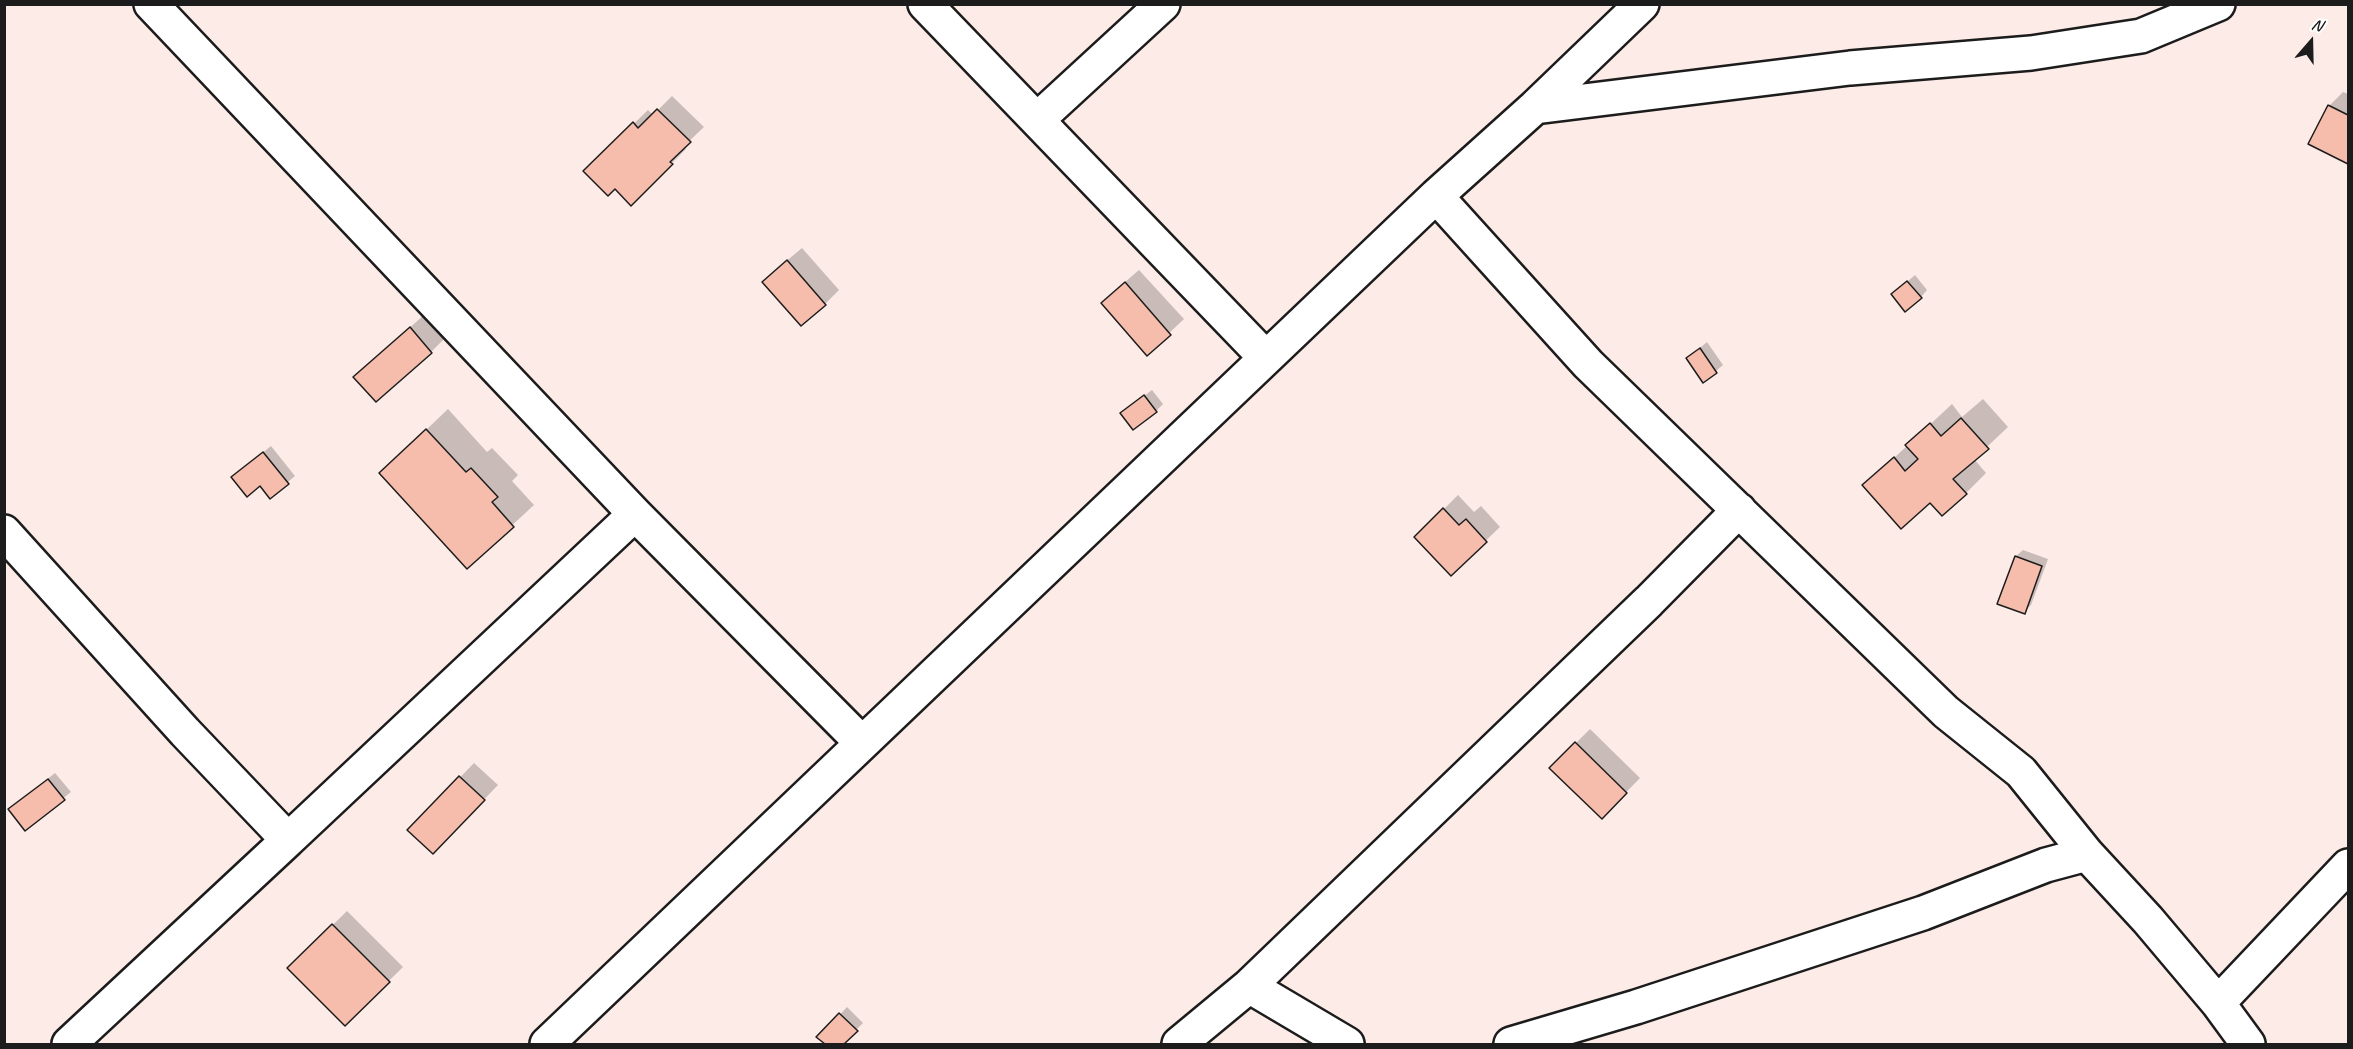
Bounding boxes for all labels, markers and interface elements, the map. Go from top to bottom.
north arrow [2281,12,2341,72]
text: N [2309,14,2325,36]

